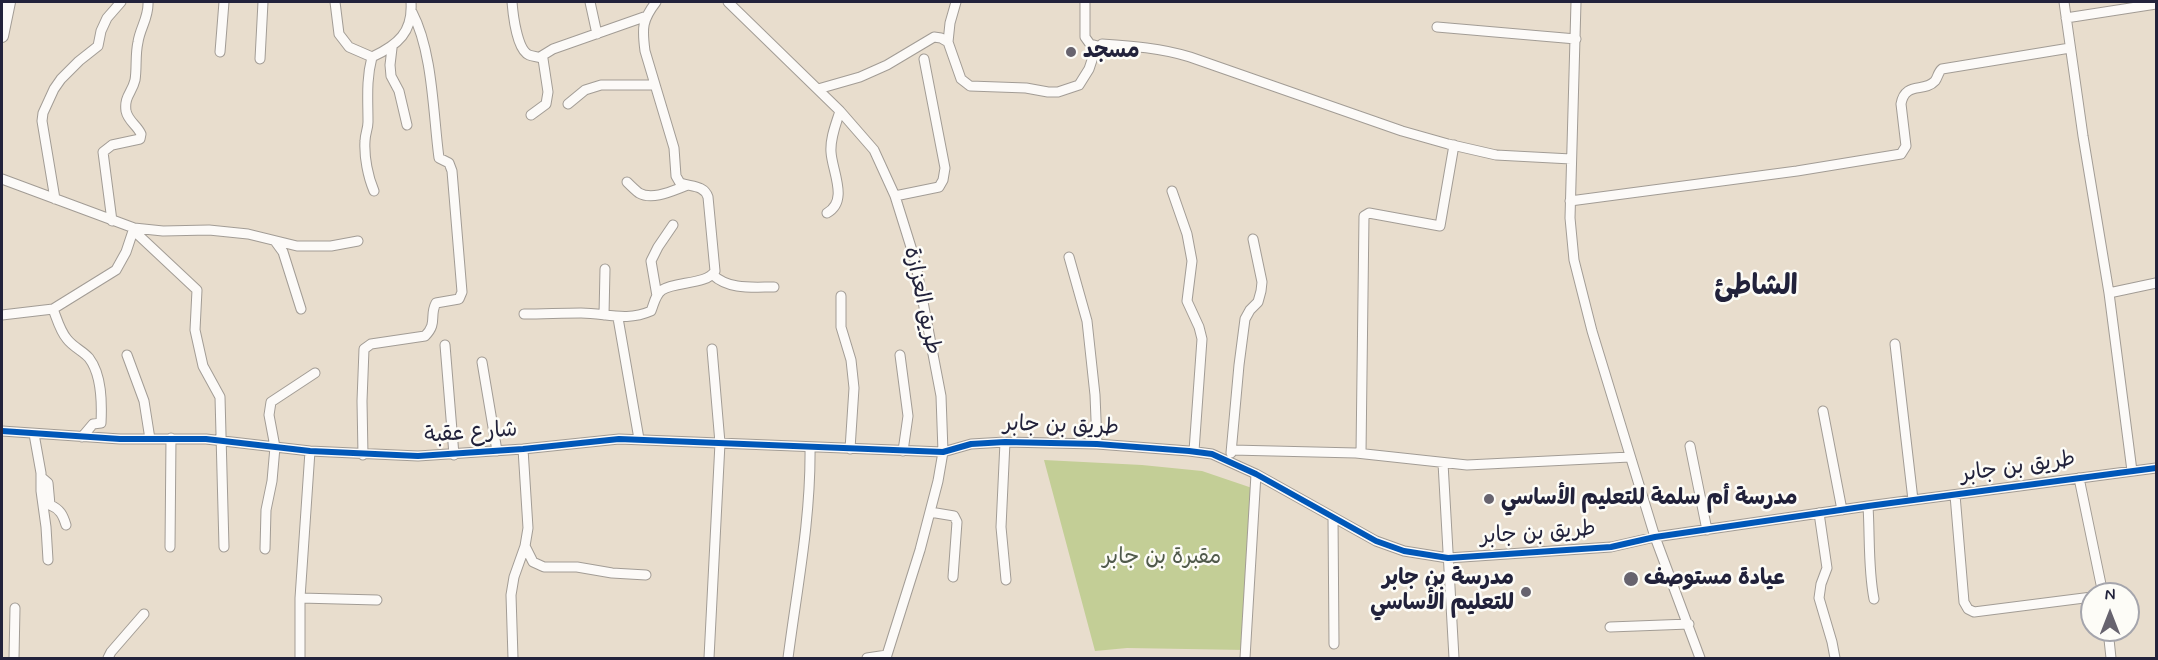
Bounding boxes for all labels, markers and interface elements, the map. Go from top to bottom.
place label: مسجد [1083,39,1139,65]
marker: مسجد [1064,45,1078,59]
street label: طريق العزازة [897,245,945,357]
district label: الشاطئ [1714,271,1798,305]
street label: طريق بن جابر [1003,412,1119,442]
street label: شارع عقبة [424,418,518,450]
street label: طريق بن جابر [1959,447,2077,489]
place label: مدرسة أم سلمة للتعليم الأساسي [1501,486,1798,512]
marker: مدرسة أم سلمة للتعليم الأساسي [1482,492,1496,506]
street label: طريق بن جابر [1479,517,1597,551]
park label: مقبرة بن جابر [1103,545,1221,571]
place label: مدرسة بن جابر للتعليم الأساسي [1370,566,1514,618]
place label: عيادة مستوصف [1644,566,1785,592]
marker: عيادة مستوصف [1622,570,1640,588]
north arrow [2080,582,2140,642]
marker: مدرسة بن جابر للتعليم الأساسي [1519,585,1533,599]
text: N [2105,585,2115,606]

